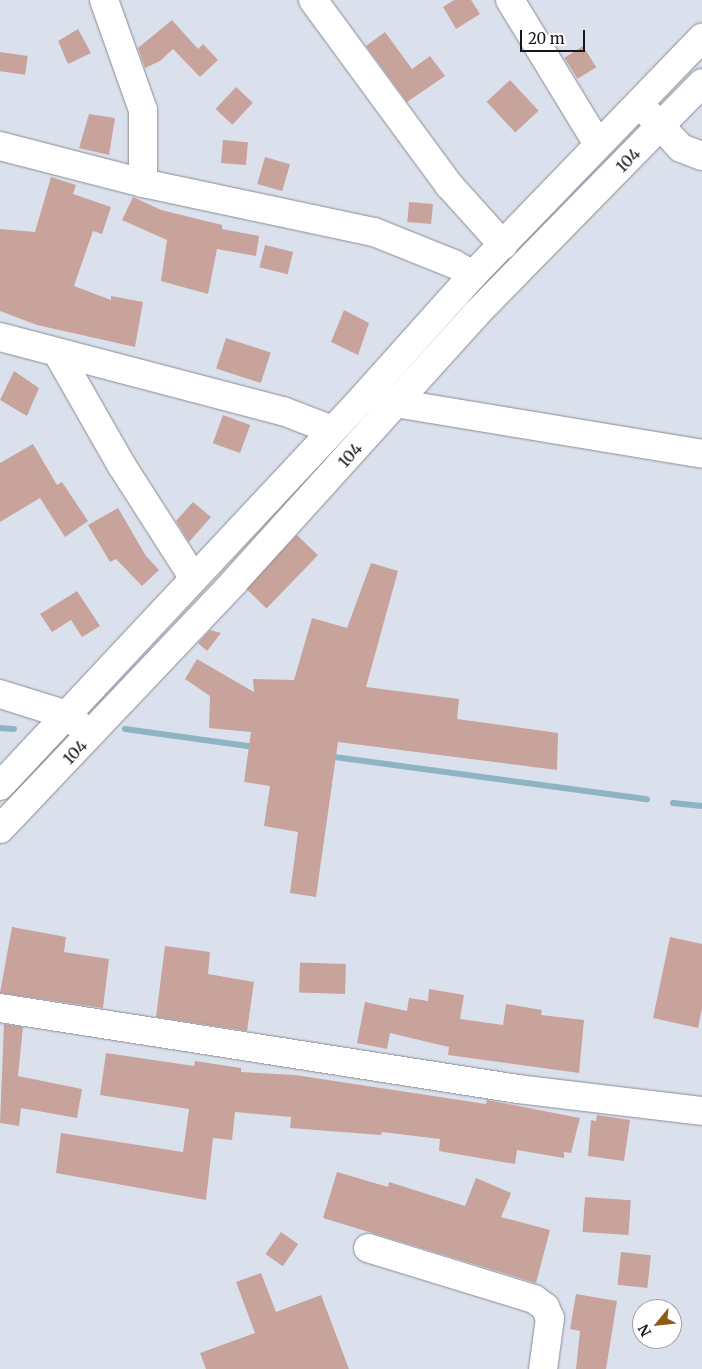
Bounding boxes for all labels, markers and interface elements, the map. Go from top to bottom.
scale bar [522,20,587,52]
text: 20 m [528,29,565,48]
street label: 104 [612,144,644,176]
street label: 104 [334,439,366,471]
street label: 104 [59,736,91,768]
north arrow [632,1299,682,1349]
text: N [634,1321,655,1340]

